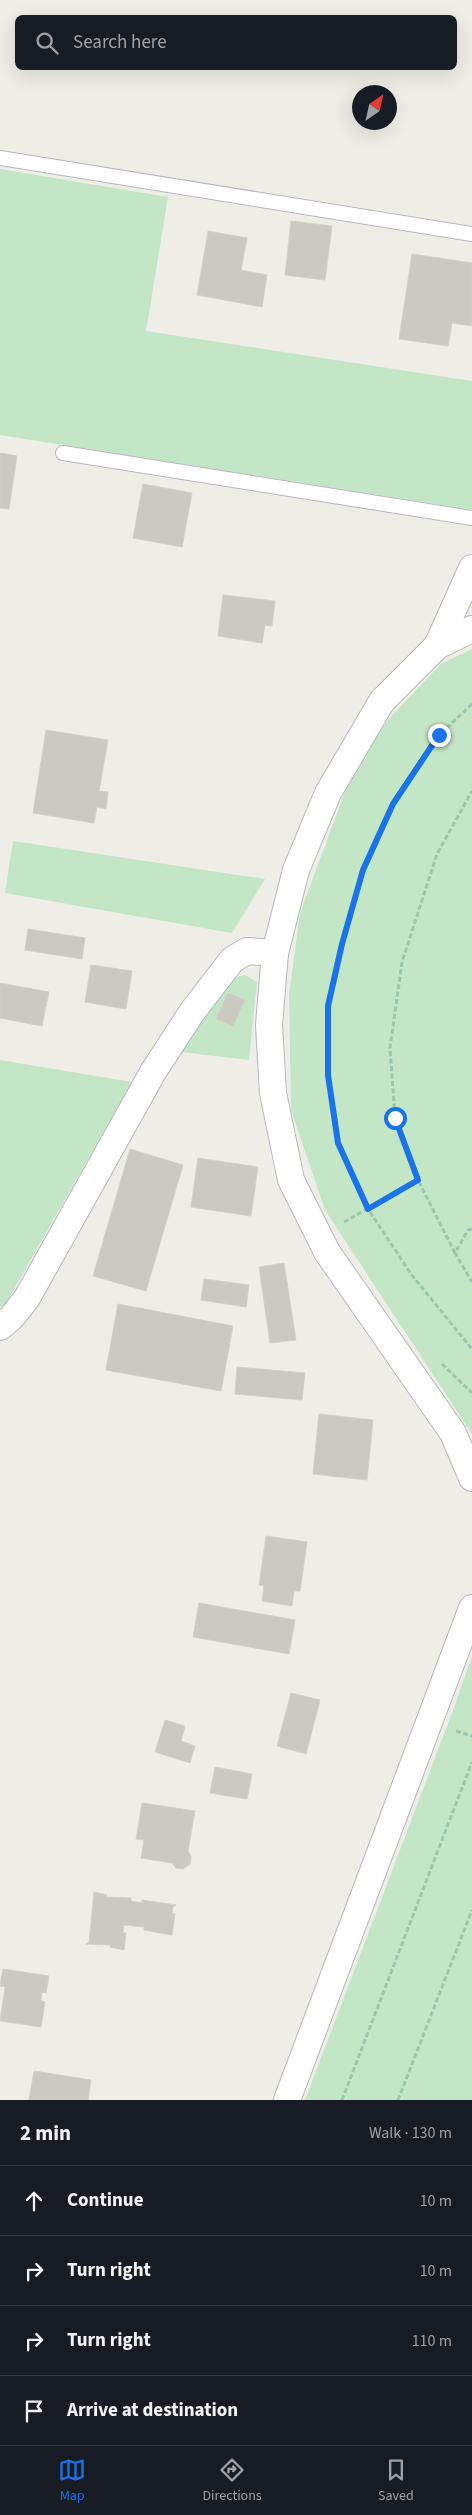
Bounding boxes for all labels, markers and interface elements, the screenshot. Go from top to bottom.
search box [15,15,457,70]
icon: search [33,29,61,57]
text: Search here [73,29,167,56]
north arrow [352,85,397,130]
route end [428,724,451,747]
route start [384,1107,407,1130]
text: 2 min [20,2118,71,2148]
text: Walk · 130 m [369,2122,452,2144]
icon: ahead [20,2187,48,2215]
text: Continue [67,2187,144,2214]
text: 10 m [420,2190,452,2212]
icon: right [20,2257,48,2285]
text: Turn right [67,2257,151,2284]
text: 10 m [420,2260,452,2282]
icon: right [20,2327,48,2355]
text: Turn right [67,2327,151,2354]
text: 110 m [412,2330,452,2352]
icon: arrive [20,2397,48,2425]
text: Arrive at destination [67,2397,238,2424]
tab: Map [58,2456,86,2506]
tab: Directions [202,2456,262,2506]
tab: Saved [378,2456,414,2506]

